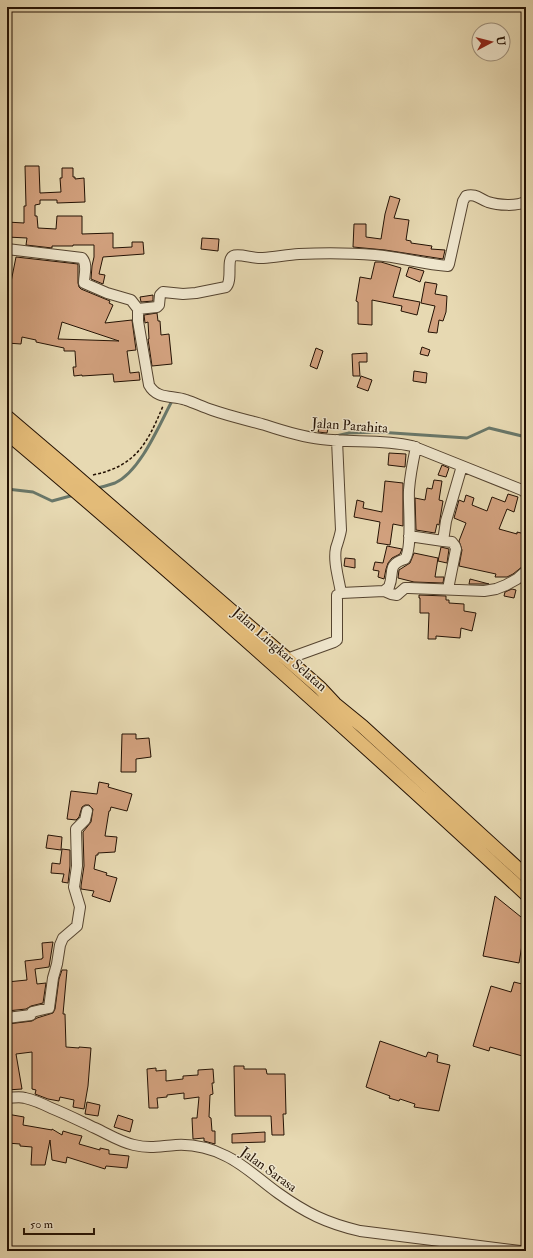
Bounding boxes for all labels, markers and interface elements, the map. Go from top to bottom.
north arrow [471,22,511,62]
text: U [493,35,508,47]
street label: Jalan Parahita [310,414,389,437]
street label: Jalan Lingkar Selatan [228,603,330,695]
street label: Jalan Sarasa [236,1143,300,1196]
scale bar [24,1210,94,1236]
text: 50 m [30,1217,54,1232]

